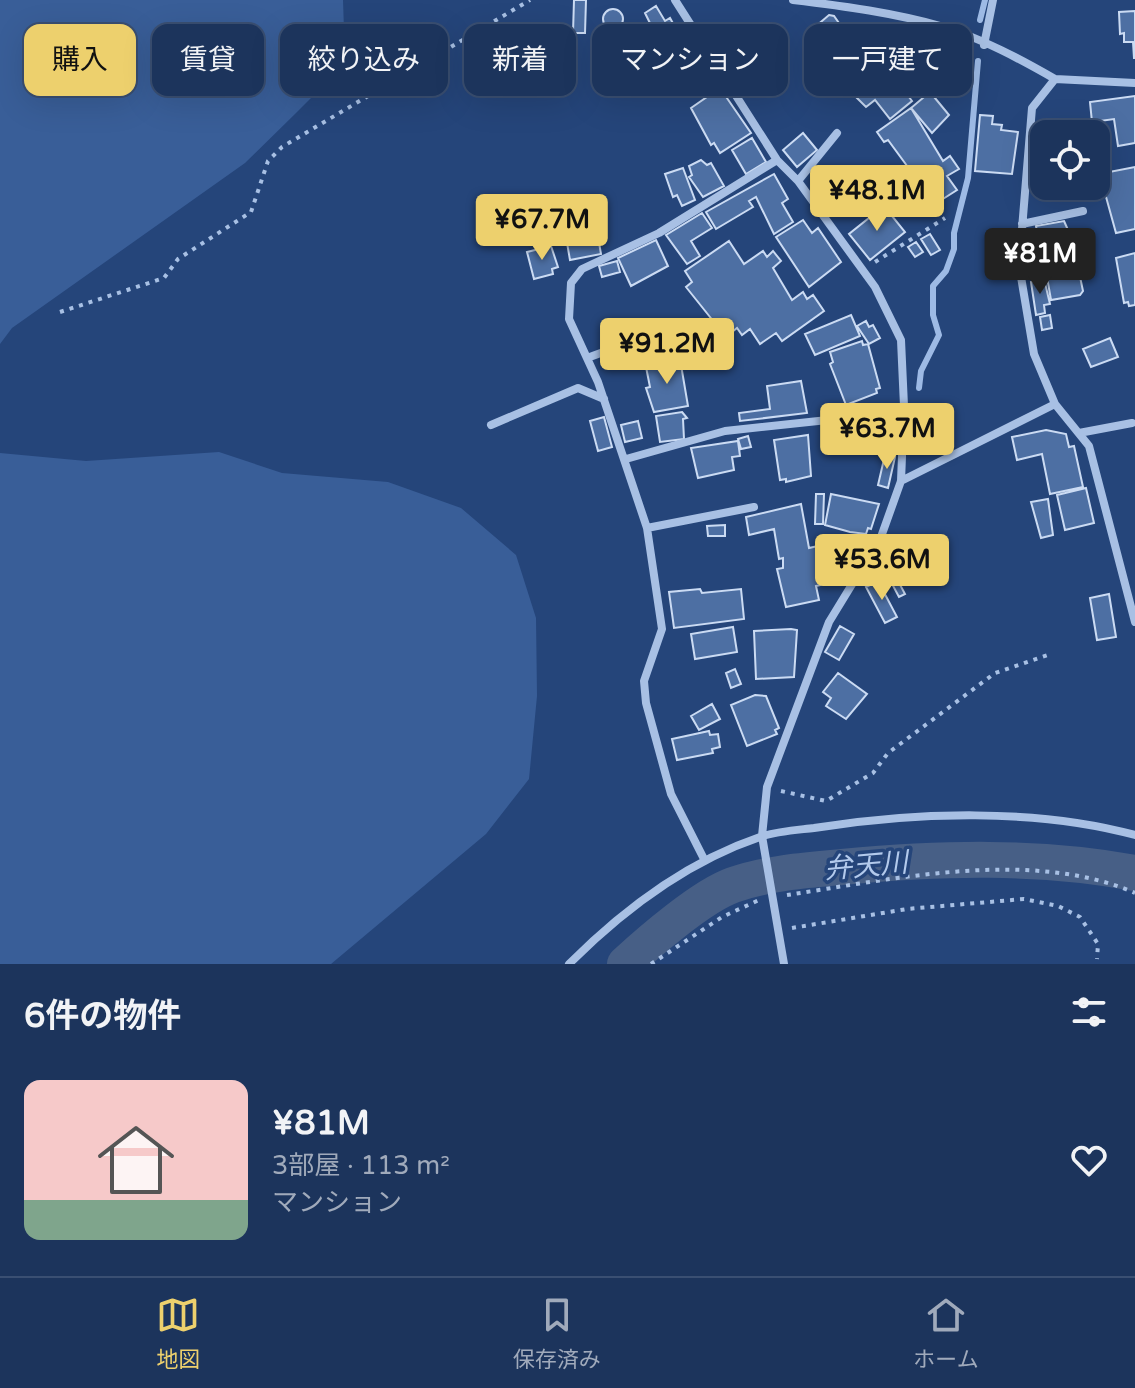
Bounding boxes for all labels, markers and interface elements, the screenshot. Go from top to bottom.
chip: 購入 [24,24,136,96]
chip: 賃貸 [152,24,264,96]
chip: 絞り込み [280,24,448,96]
chip: 新着 [464,24,576,96]
chip: マンション [592,24,788,96]
chip: 一戸建て [804,24,972,96]
map controls [1030,120,1110,200]
button: locate [1030,120,1110,200]
pin: ¥48.1M [812,165,942,233]
text: ¥48.1M [828,175,926,206]
pin: ¥67.7M [477,194,607,262]
text: ¥67.7M [494,204,590,235]
pin: ¥81M [993,228,1087,296]
text: ¥81M [1003,238,1077,269]
pin: ¥91.2M [602,318,732,386]
text: ¥91.2M [618,328,716,359]
pin: ¥63.7M [822,403,952,471]
text: ¥63.7M [838,413,936,444]
pin: ¥53.6M [817,534,947,602]
text: ¥53.6M [833,544,931,575]
water label: 弁天川 [823,845,912,887]
icon: filters [1067,990,1111,1034]
text: 6件の物件 [24,996,181,1037]
text: ¥81M [272,1103,370,1144]
icon: home [88,1112,184,1208]
icon: heart [1067,1138,1111,1182]
text: 3部屋 · 113 m² [272,1150,450,1181]
text: マンション [272,1187,402,1218]
tab: 地図 [156,1293,200,1373]
tab: 保存済み [513,1293,601,1373]
tab: ホーム [913,1293,979,1373]

